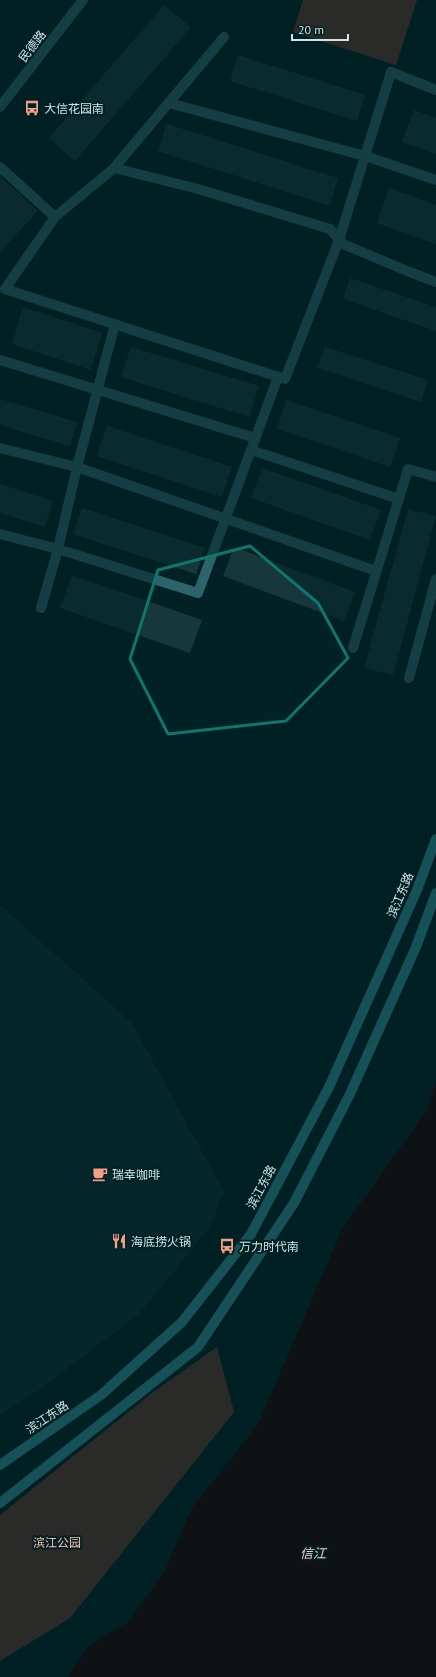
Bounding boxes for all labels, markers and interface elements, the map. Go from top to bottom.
scale bar [292,16,348,42]
text: 20 m [298,22,324,37]
street label: 民德路 [15,27,49,65]
bus stop icon: 大信花园南 [23,99,41,117]
place label: 大信花园南 [44,101,104,116]
street label: 滨江东路 [384,870,416,920]
street label: 滨江东路 [243,1162,279,1212]
cafe icon: 瑞幸咖啡 [91,1165,109,1183]
place label: 瑞幸咖啡 [112,1167,160,1182]
restaurant icon: 海底捞火锅 [110,1232,128,1250]
place label: 海底捞火锅 [131,1234,191,1249]
bus stop icon: 万力时代南 [218,1237,236,1255]
place label: 万力时代南 [239,1239,299,1254]
street label: 滨江东路 [23,1397,71,1437]
park label: 滨江公园 [33,1535,81,1550]
water label: 信江 [300,1545,328,1562]

